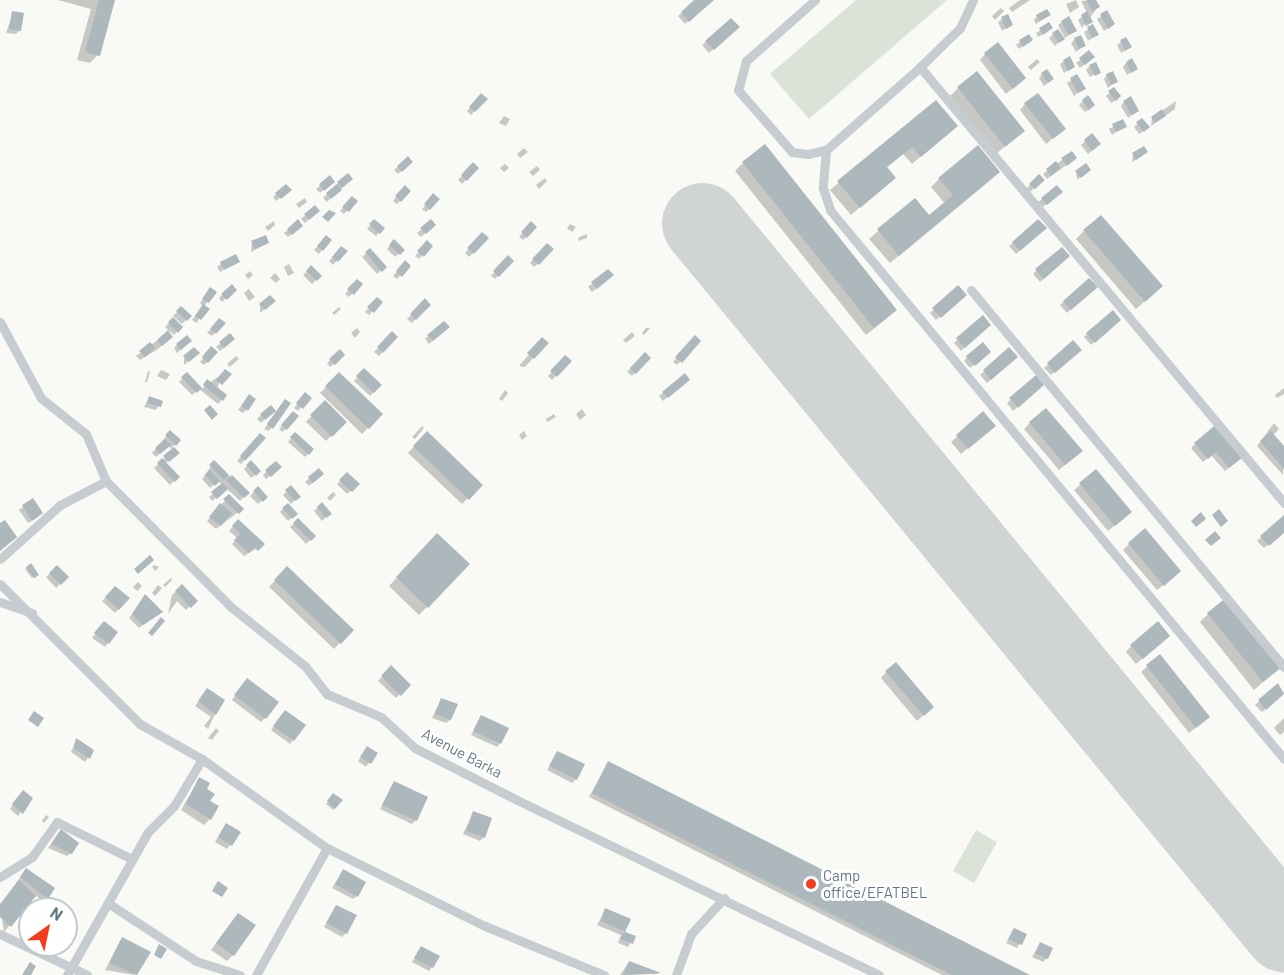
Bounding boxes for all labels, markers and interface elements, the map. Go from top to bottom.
street label: Avenue Barka [419,724,505,782]
place label: Camp office/EFATBEL [823,866,927,901]
marker: Camp office/EFATBEL [804,877,818,891]
north arrow [18,897,78,957]
text: N [47,902,67,924]

